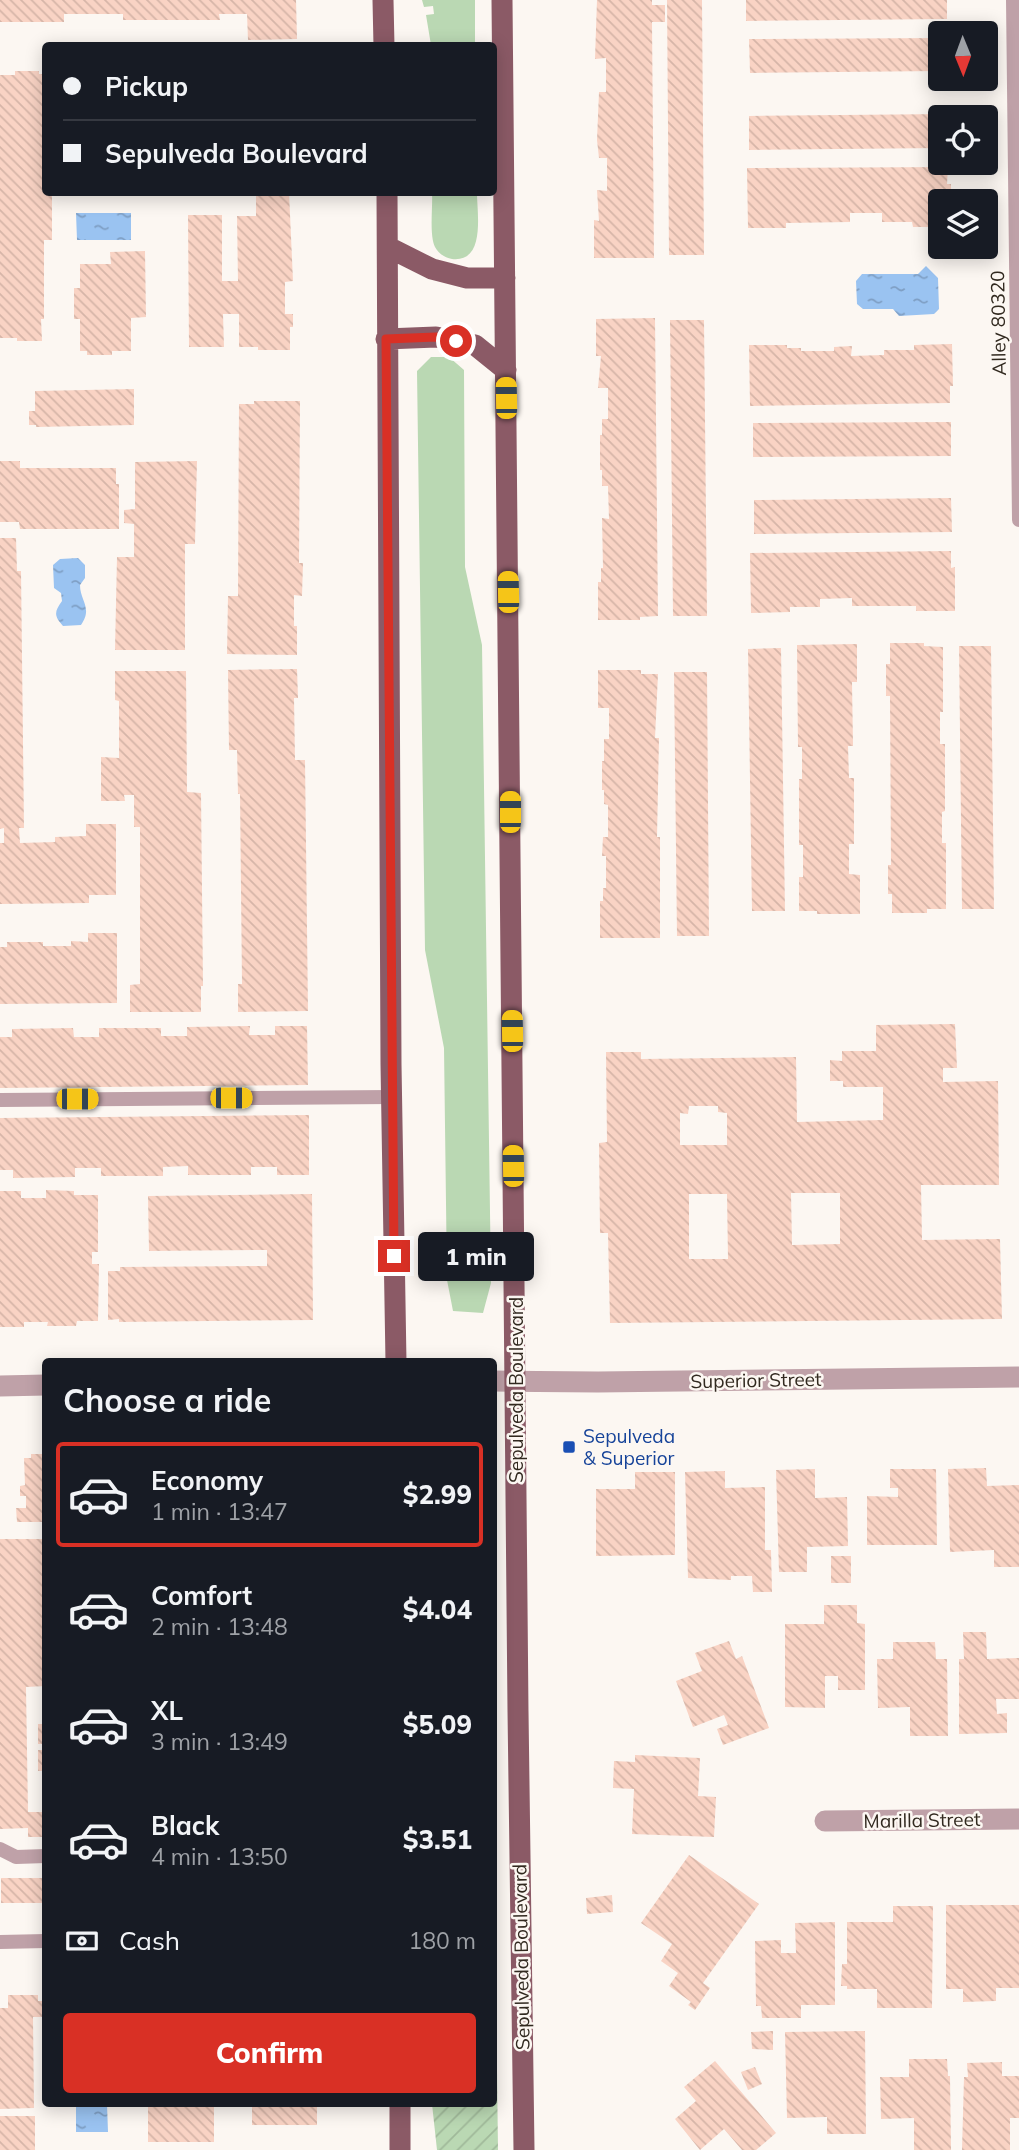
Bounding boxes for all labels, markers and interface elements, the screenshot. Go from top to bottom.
north arrow [928,21,998,91]
map controls [928,21,998,259]
text: Pickup [105,70,188,103]
button: locate [928,105,998,175]
text: Sepulveda Boulevard [105,137,368,170]
button: layers [928,189,998,259]
street label: Alley 80320 [985,270,1011,376]
route start [440,325,472,357]
car [496,377,517,419]
car [498,571,519,613]
car [500,791,521,833]
car [502,1010,523,1052]
car [211,1088,253,1109]
car [57,1089,99,1110]
car [503,1145,524,1187]
callout: 1 min [418,1232,534,1280]
route end [378,1240,410,1272]
text: 1 min [445,1242,507,1271]
street label: Sepulveda Boulevard [504,1297,528,1483]
street label: Superior Street [690,1367,822,1393]
text: Choose a ride [63,1380,271,1420]
place label: Sepulveda & Superior [583,1424,675,1470]
marker: Sepulveda & Superior [561,1439,577,1455]
icon: car [67,1463,130,1526]
text: Economy [151,1464,263,1497]
text: $2.99 [403,1478,472,1511]
text: 1 min · 13:47 [151,1497,288,1526]
icon: car [67,1578,130,1641]
text: Comfort [151,1579,252,1612]
text: $4.04 [403,1593,472,1626]
text: 2 min · 13:48 [151,1612,288,1641]
icon: car [67,1693,130,1756]
text: XL [151,1694,183,1727]
text: $5.09 [403,1708,472,1741]
text: 3 min · 13:49 [151,1727,288,1756]
street label: Marilla Street [863,1807,981,1833]
icon: car [67,1808,130,1871]
text: Black [151,1809,219,1842]
text: $3.51 [403,1823,472,1856]
text: 4 min · 13:50 [151,1842,288,1871]
street label: Sepulveda Boulevard [507,1864,535,2050]
icon: cash [63,1922,101,1960]
text: Cash [119,1924,180,1957]
text: 180 m [408,1926,476,1955]
button: Confirm [63,2013,476,2093]

